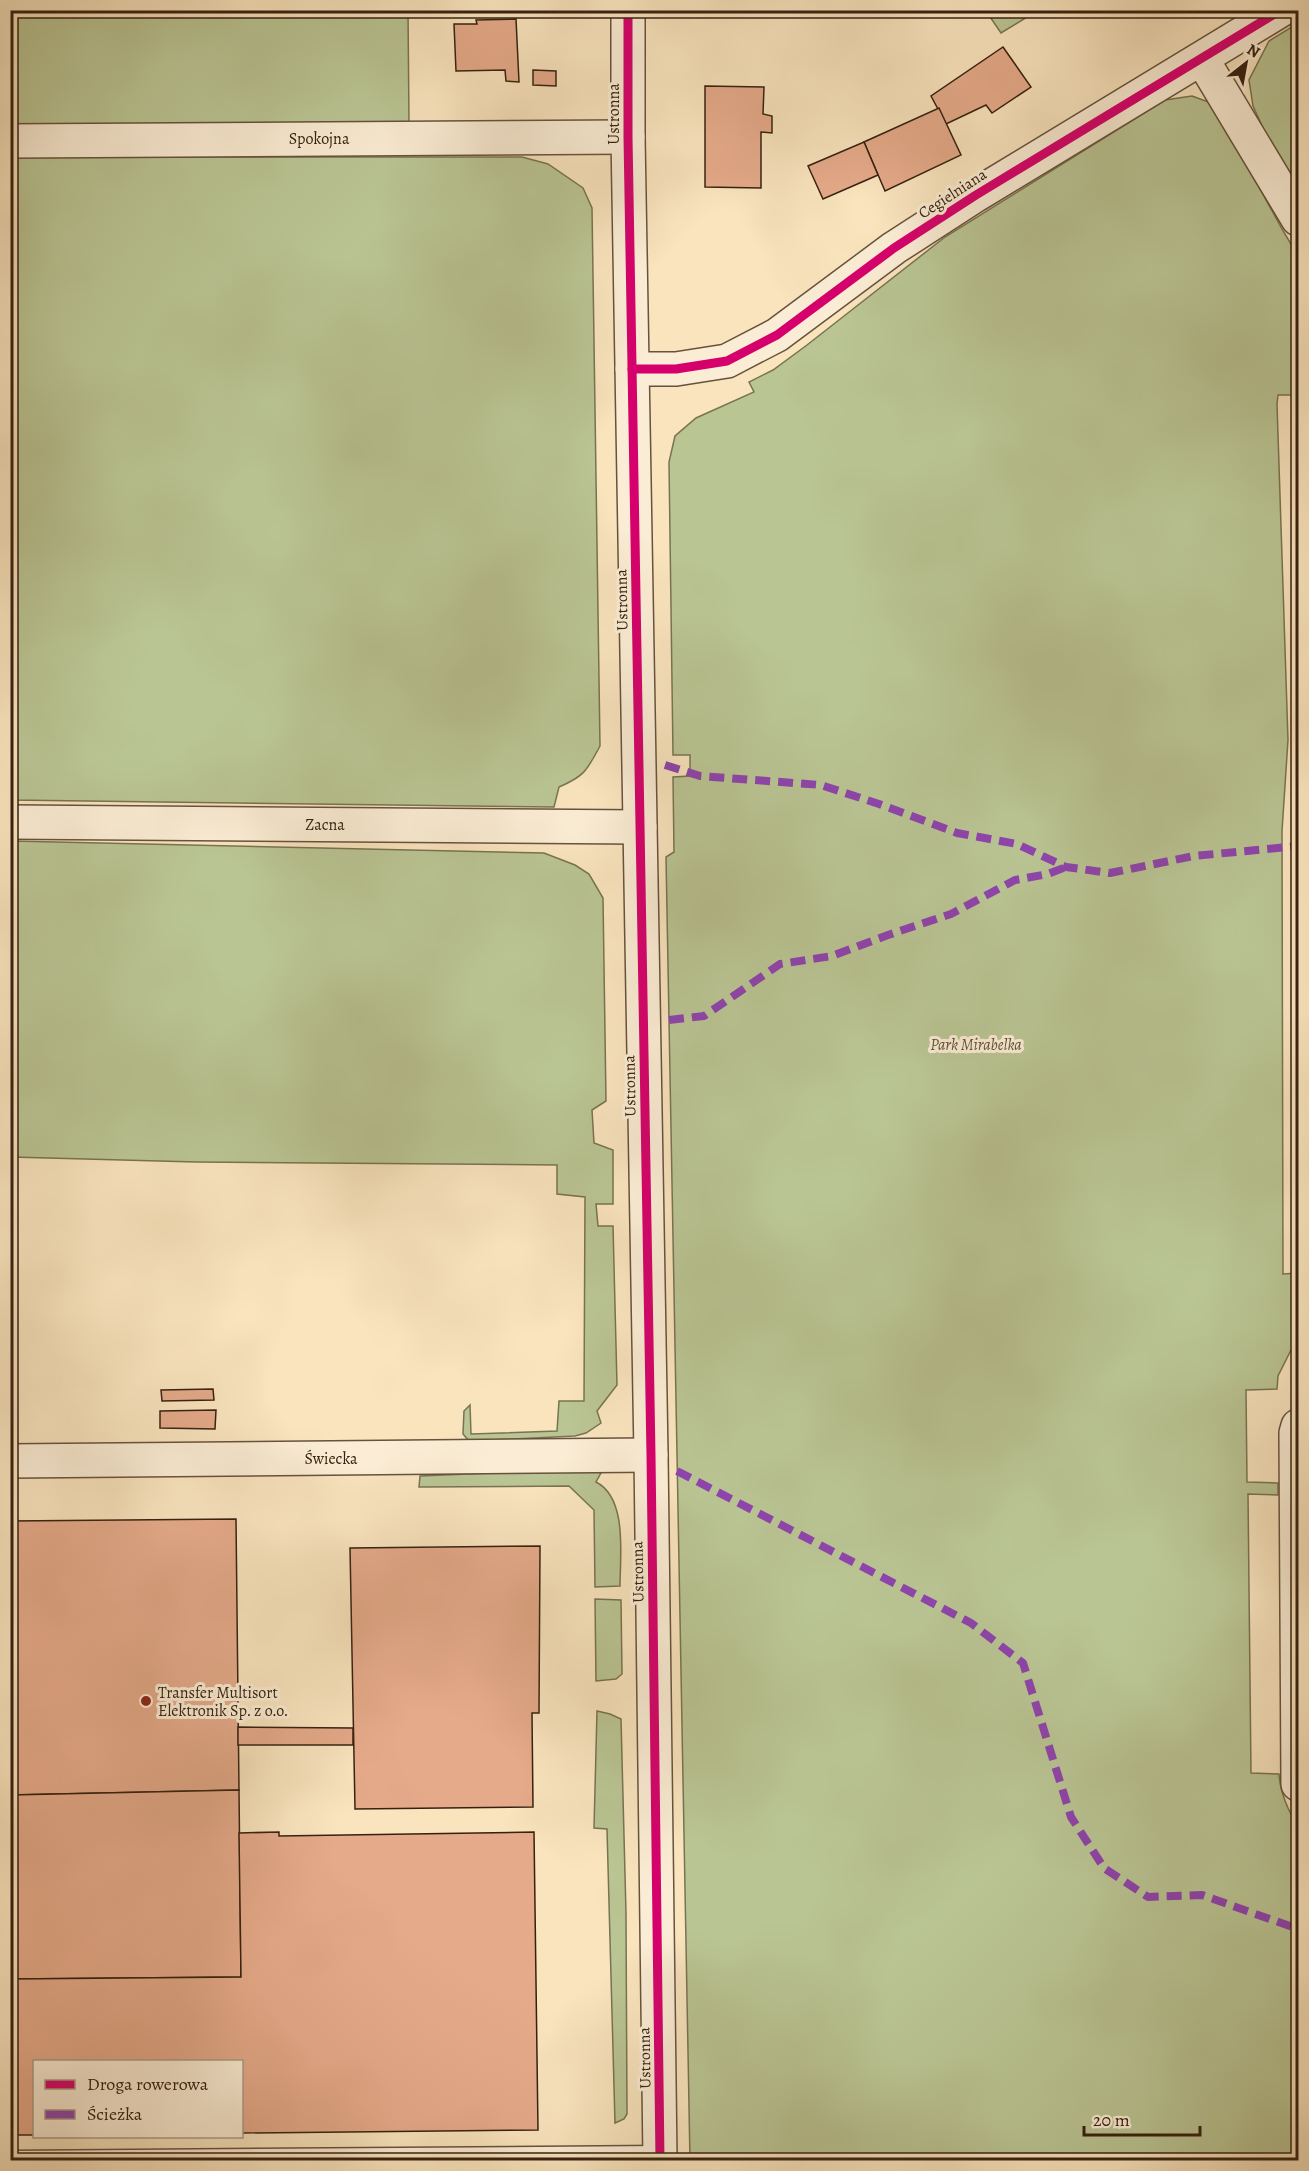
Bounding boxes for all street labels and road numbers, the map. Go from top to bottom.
street label: Ustronna [603,83,625,145]
street label: Spokojna [289,128,350,150]
street label: Cegielniana [914,163,991,224]
street label: Ustronna [610,568,634,631]
street label: Zacna [305,814,345,836]
street label: Ustronna [618,1054,642,1117]
street label: Świecka [305,1448,358,1470]
street label: Ustronna [626,1540,650,1603]
street label: Ustronna [633,2026,657,2089]

